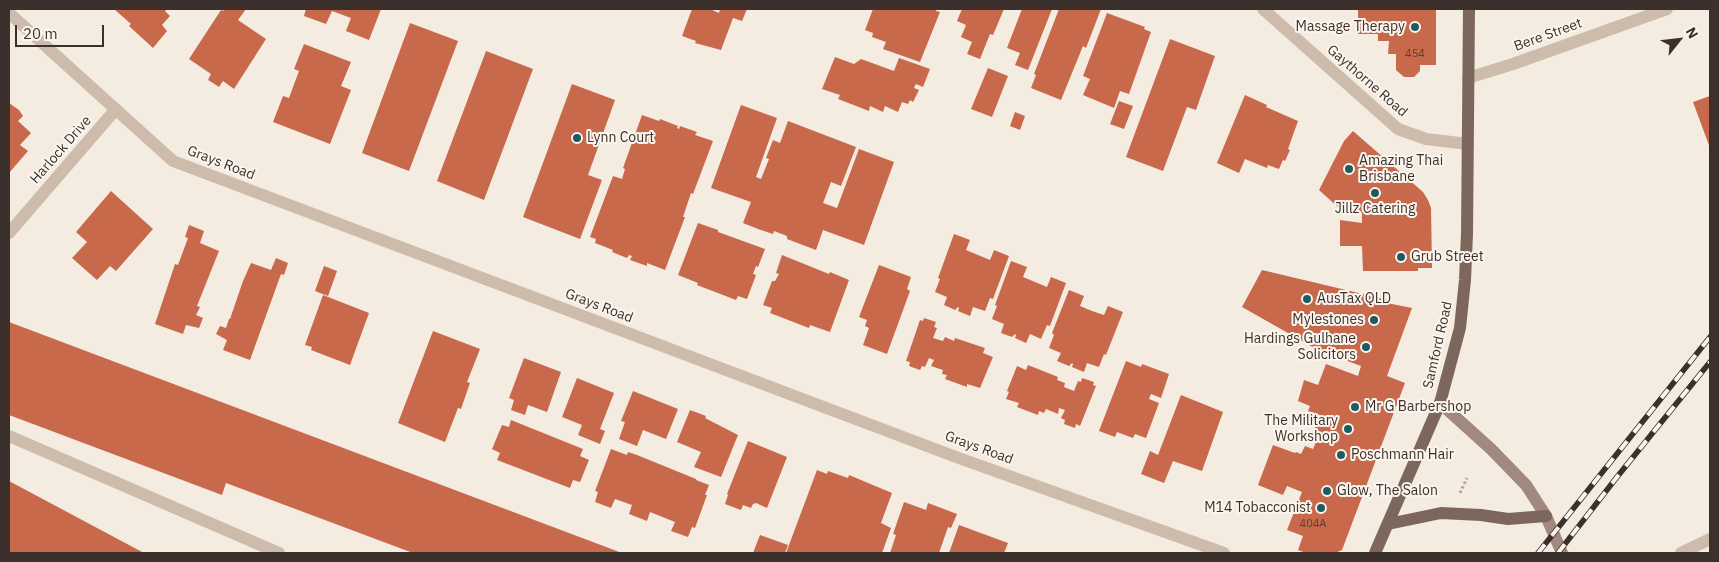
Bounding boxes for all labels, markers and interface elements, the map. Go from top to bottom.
scale bar [18,15,106,47]
street label: Bere Street [1512,15,1584,55]
north arrow [1654,15,1704,65]
place label: Massage Therapy [1296,19,1405,35]
marker: Massage Therapy [1409,21,1421,33]
text: 20 m [23,24,58,43]
text: N [1682,24,1702,42]
street label: Gaythorne Road [1323,41,1411,121]
house number: 454 [1405,47,1425,61]
street label: Harlock Drive [27,113,95,187]
place label: Lynn Court [587,130,654,146]
marker: Lynn Court [571,132,583,144]
street label: Grays Road [185,142,257,184]
place label: Amazing Thai Brisbane [1359,153,1443,186]
marker: Amazing Thai Brisbane [1343,163,1355,175]
marker: Jillz Catering [1369,187,1381,199]
place label: Jillz Catering [1335,201,1415,217]
place label: Grub Street [1411,249,1484,265]
marker: Grub Street [1395,251,1407,263]
street label: Grays Road [563,285,635,327]
place label: AusTax QLD [1317,291,1391,307]
marker: AusTax QLD [1301,293,1313,305]
street label: Samford Road [1420,300,1456,390]
place label: Mylestones [1292,312,1364,328]
marker: Mylestones [1368,314,1380,326]
place label: Hardings Gulhane Solicitors [1244,331,1356,364]
marker: Hardings Gulhane Solicitors [1360,341,1372,353]
place label: Mr G Barbershop [1365,399,1471,415]
marker: Mr G Barbershop [1349,401,1361,413]
place label: The Military Workshop [1264,413,1338,446]
marker: The Military Workshop [1342,423,1354,435]
street label: Grays Road [943,428,1015,468]
place label: Poschmann Hair [1351,447,1454,463]
marker: Poschmann Hair [1335,449,1347,461]
place label: Glow, The Salon [1337,483,1438,499]
marker: Glow, The Salon [1321,485,1333,497]
place label: M14 Tobacconist [1204,500,1311,516]
marker: M14 Tobacconist [1315,502,1327,514]
house number: 404A [1300,517,1326,531]

